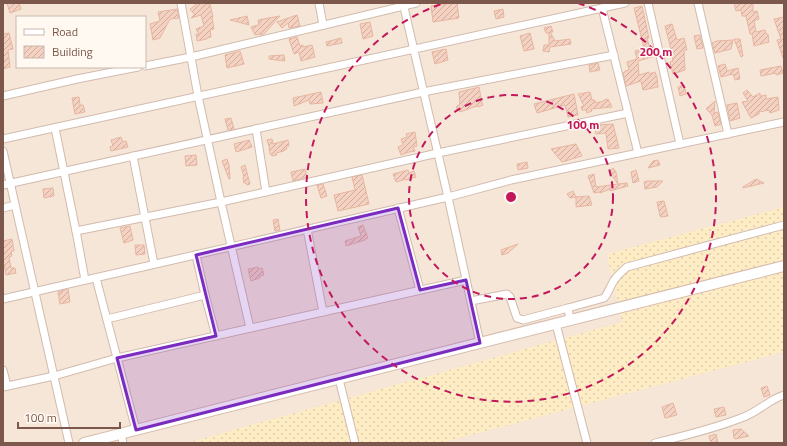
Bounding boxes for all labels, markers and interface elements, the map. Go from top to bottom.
legend [16,16,146,68]
text: Road [52,22,78,41]
text: Building [52,42,93,61]
text: 200 m [640,42,672,61]
text: 100 m [567,115,599,134]
centre of rings [504,190,518,204]
scale bar [18,404,120,430]
text: 100 m [24,408,57,427]

